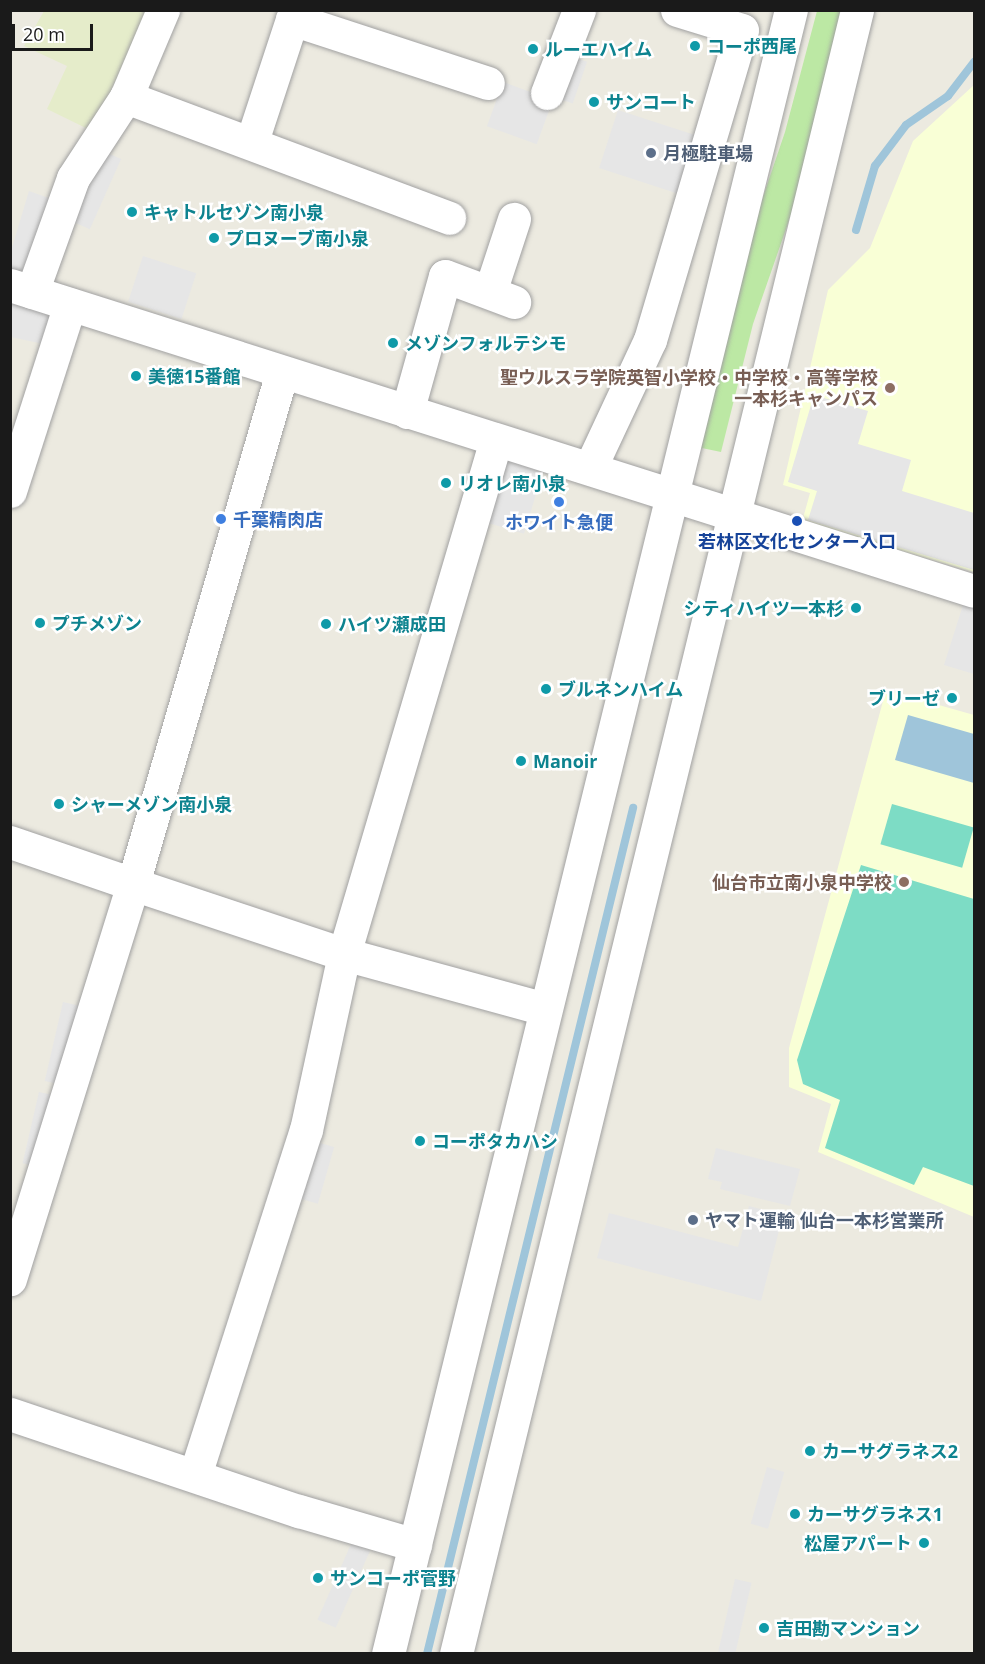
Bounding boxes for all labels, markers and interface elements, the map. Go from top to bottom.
scale bar [15,12,96,50]
text: 20 m [23,22,65,46]
place label: コーポ西尾 [707,35,797,57]
place label: ルーエハイム [545,38,653,60]
marker: コーポ西尾 [688,39,702,53]
marker: ルーエハイム [526,42,540,56]
place label: サンコート [606,91,696,113]
marker: サンコート [587,95,601,109]
place label: 月極駐車場 [663,142,753,164]
marker: 月極駐車場 [644,146,658,160]
place label: キャトルセゾン南小泉 [144,201,324,223]
marker: キャトルセゾン南小泉 [125,205,139,219]
place label: プロヌーブ南小泉 [226,227,370,249]
marker: プロヌーブ南小泉 [207,231,221,245]
place label: メゾンフォルテシモ [405,332,567,354]
marker: メゾンフォルテシモ [386,336,400,350]
place label: 美徳15番館 [148,365,241,387]
place label: 聖ウルスラ学院英智小学校・中学校・高等学校 一本杉キャンパス [500,367,878,410]
marker: 美徳15番館 [129,369,143,383]
marker: 聖ウルスラ学院英智小学校・中学校・高等学校 一本杉キャンパス [883,381,897,395]
place label: リオレ南小泉 [458,472,566,494]
marker: リオレ南小泉 [439,476,453,490]
marker: ホワイト急便 [552,495,566,509]
place label: 千葉精肉店 [233,508,323,530]
place label: ホワイト急便 [505,511,613,533]
marker: 千葉精肉店 [214,512,228,526]
marker: 若林区文化センター入口 [790,514,804,528]
place label: 若林区文化センター入口 [698,530,896,552]
place label: シティハイツ一本杉 [682,597,844,619]
marker: シティハイツ一本杉 [849,601,863,615]
place label: プチメゾン [52,612,142,634]
place label: ハイツ瀬成田 [338,613,446,635]
marker: プチメゾン [33,616,47,630]
marker: ハイツ瀬成田 [319,617,333,631]
place label: ブルネンハイム [558,678,684,700]
marker: ブルネンハイム [539,682,553,696]
place label: ブリーゼ [868,687,940,709]
marker: ブリーゼ [945,691,959,705]
place label: Manoir [533,750,597,772]
marker: Manoir [514,754,528,768]
place label: シャーメゾン南小泉 [71,793,233,815]
marker: シャーメゾン南小泉 [52,797,66,811]
place label: 仙台市立南小泉中学校 [712,871,892,893]
marker: 仙台市立南小泉中学校 [897,875,911,889]
place label: コーポタカハシ [432,1130,558,1152]
marker: コーポタカハシ [413,1134,427,1148]
place label: ヤマト運輸 仙台一本杉営業所 [705,1209,944,1231]
marker: ヤマト運輸 仙台一本杉営業所 [686,1213,700,1227]
place label: カーサグラネス2 [822,1440,958,1462]
marker: カーサグラネス2 [803,1444,817,1458]
place label: カーサグラネス1 [807,1503,943,1525]
marker: カーサグラネス1 [788,1507,802,1521]
place label: 松屋アパート [804,1532,912,1554]
marker: 松屋アパート [917,1536,931,1550]
place label: サンコーポ菅野 [330,1567,456,1589]
marker: サンコーポ菅野 [311,1571,325,1585]
place label: 吉田勘マンション [776,1617,920,1639]
marker: 吉田勘マンション [757,1621,771,1635]

